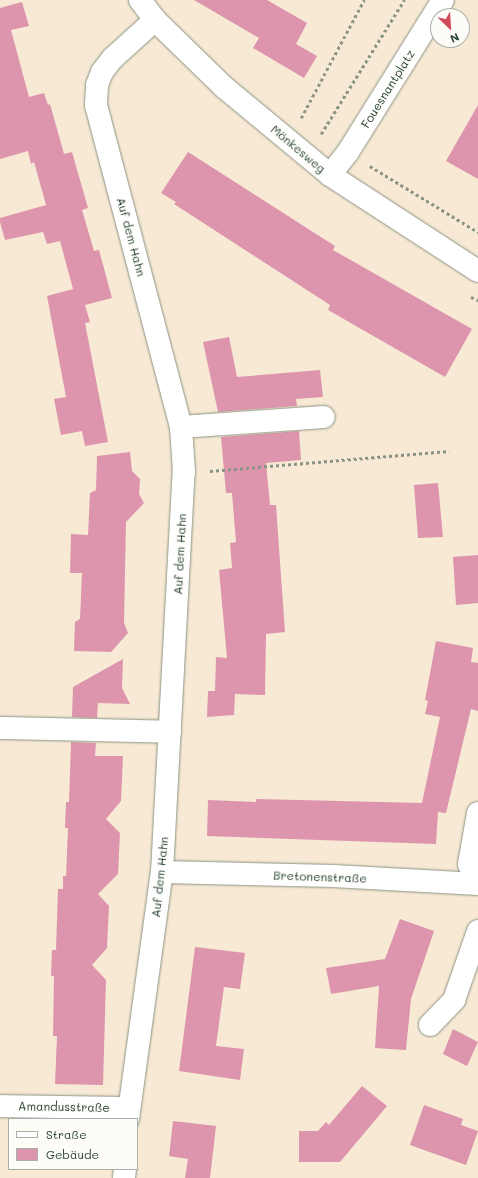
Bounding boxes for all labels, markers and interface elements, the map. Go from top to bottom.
north arrow [430,8,470,48]
text: N [448,30,462,47]
street label: Fouesnantplatz [358,47,418,131]
street label: Mönkesweg [268,122,328,176]
street label: Auf dem Hahn [114,196,148,278]
street label: Auf dem Hahn [171,513,189,595]
street label: Auf dem Hahn [149,836,171,918]
street label: Bretonenstraße [273,868,367,886]
street label: Amandusstraße [18,1099,110,1115]
legend [8,1118,138,1170]
text: Straße [46,1126,87,1142]
text: Gebäude [46,1146,99,1162]

